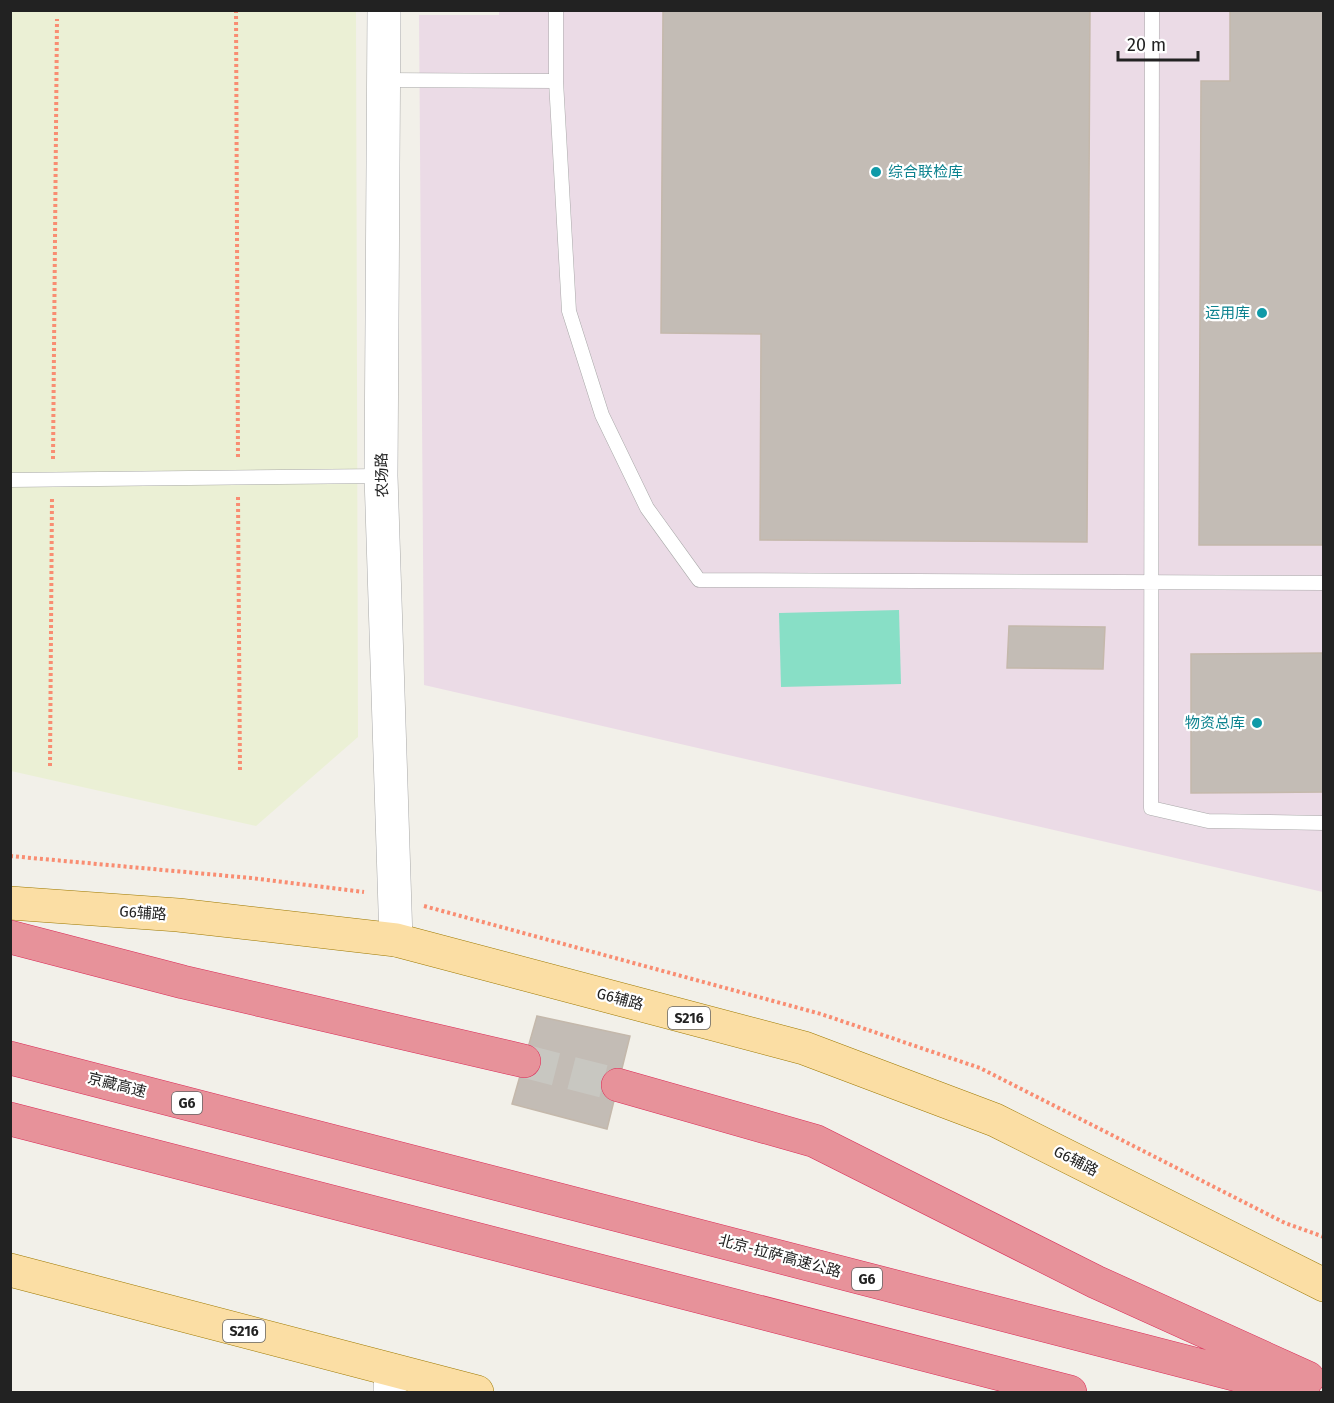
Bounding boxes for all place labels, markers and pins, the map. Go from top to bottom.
place label: 综合联检库 [888,163,963,181]
marker: 综合联检库 [869,165,883,179]
place label: 运用库 [1205,304,1250,322]
marker: 运用库 [1255,306,1269,320]
place label: 物资总库 [1185,714,1245,732]
marker: 物资总库 [1250,716,1264,730]

